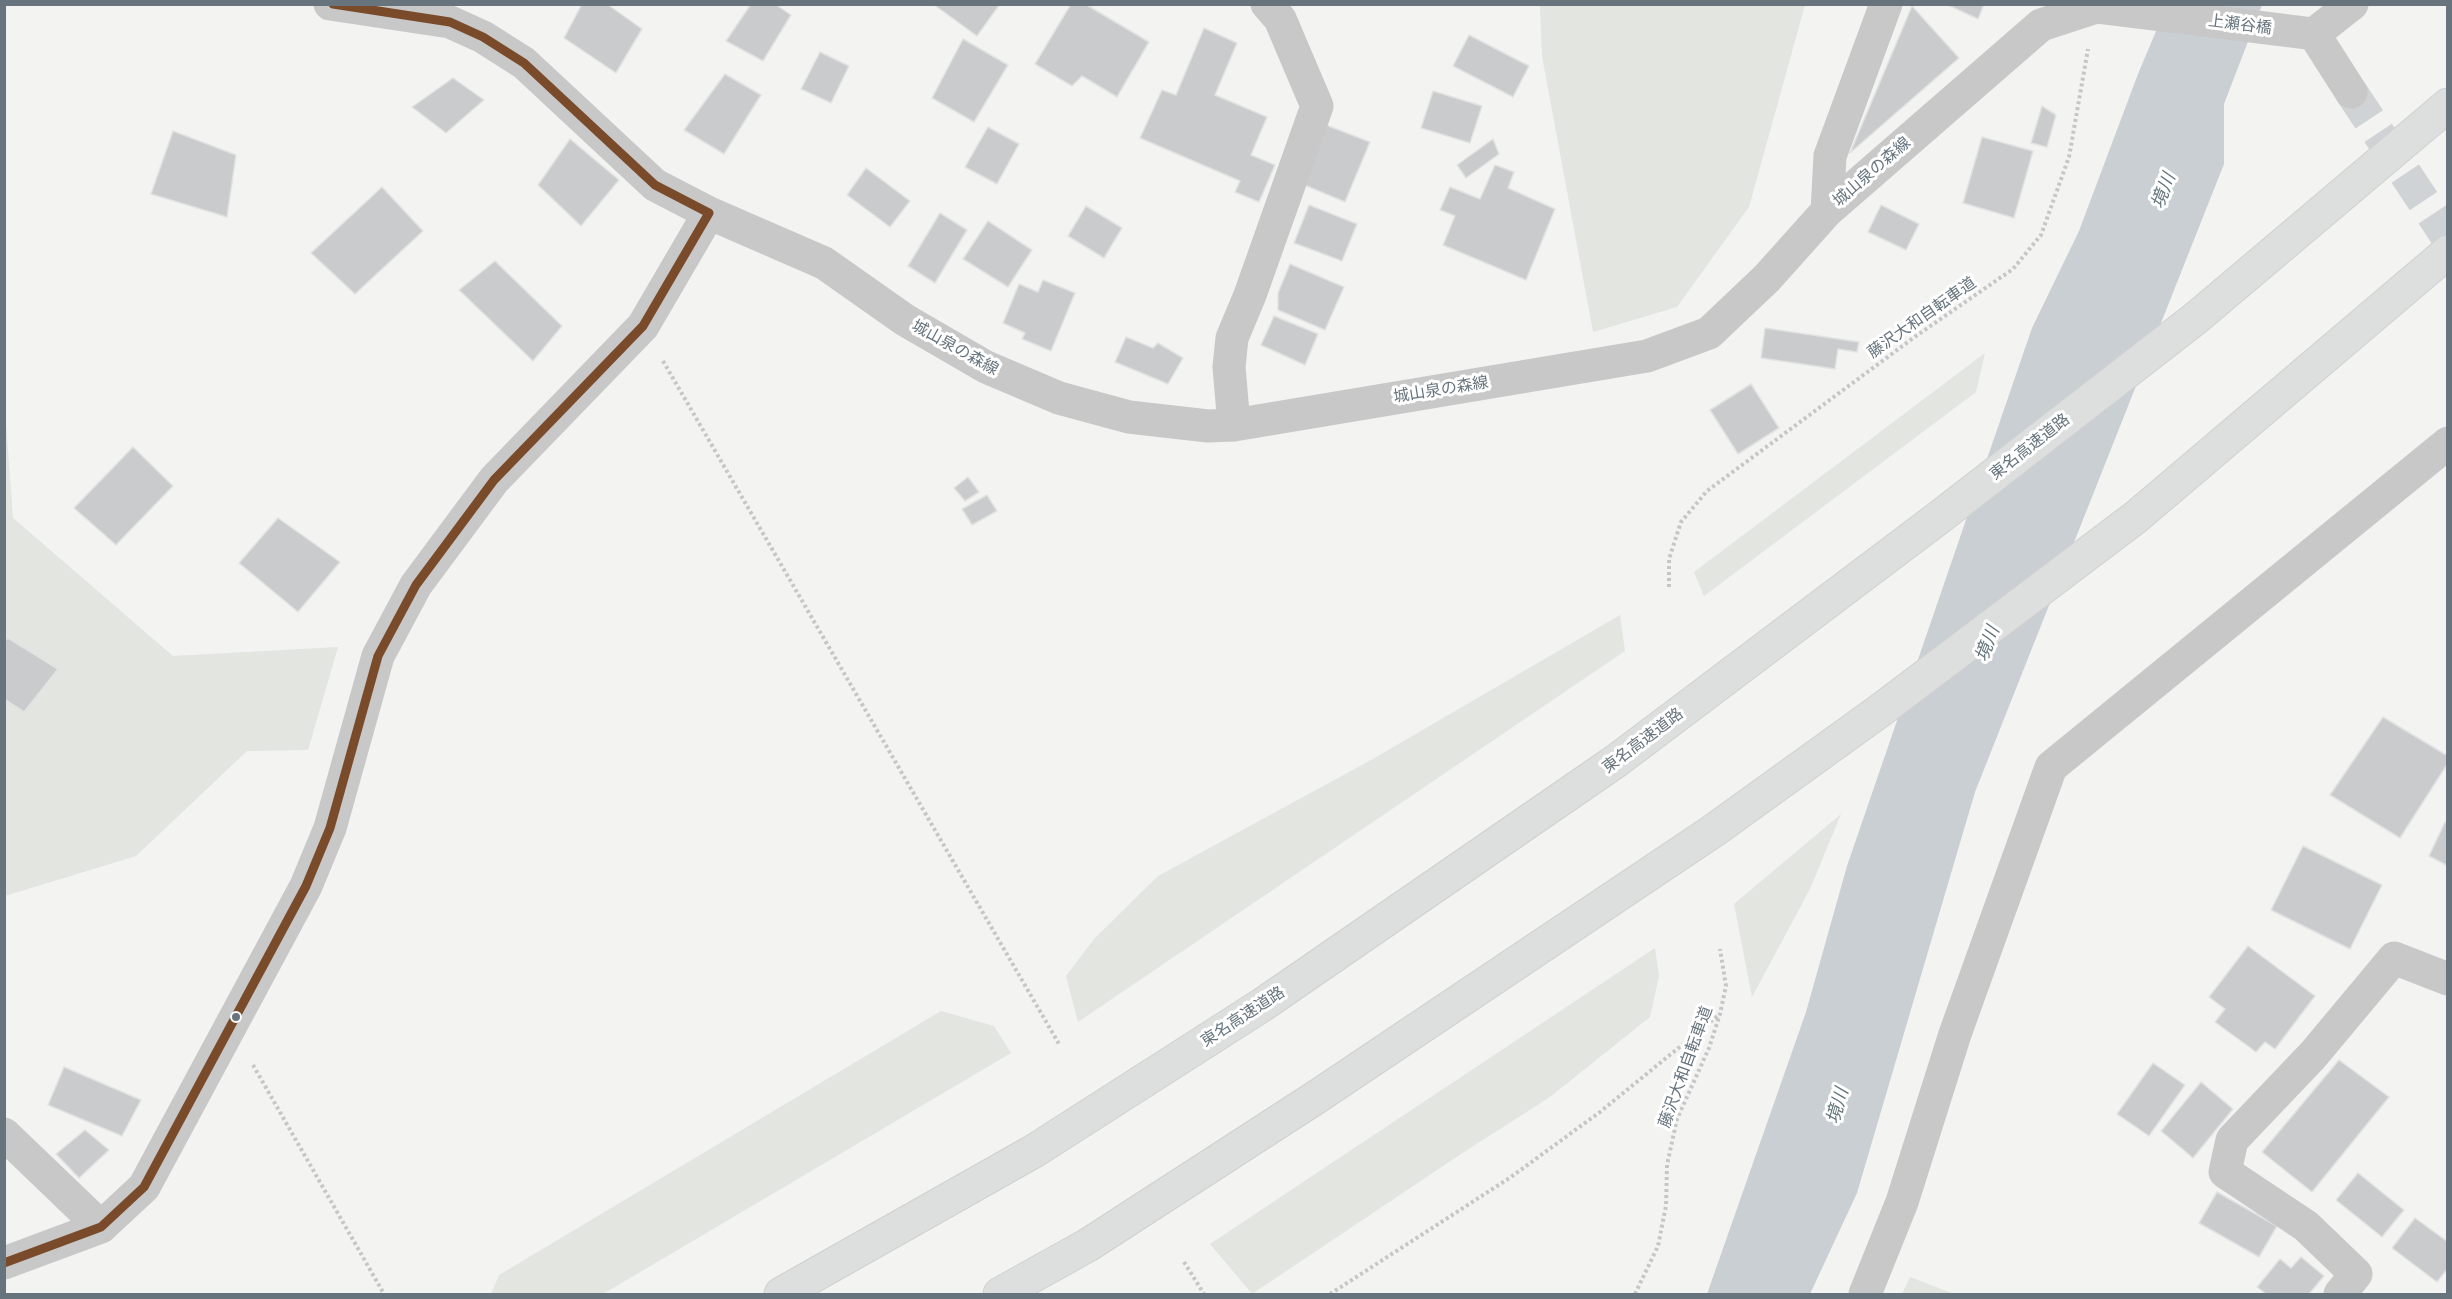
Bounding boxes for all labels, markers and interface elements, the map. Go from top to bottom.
street label: 上瀬谷橋 [2207,12,2273,38]
street label: 城山泉の森線 [1829,133,1915,211]
water label: 境川 [2147,170,2181,212]
street label: 藤沢大和自転車道 [1864,273,1980,363]
street label: 城山泉の森線 [908,316,1002,380]
street label: 城山泉の森線 [1392,373,1490,407]
street label: 東名高速道路 [1986,410,2074,484]
water label: 境川 [1971,623,2005,665]
street label: 東名高速道路 [1599,704,1687,778]
street label: 東名高速道路 [1198,983,1288,1051]
street label: 藤沢大和自転車道 [1655,1004,1717,1130]
unlabelled marker [230,1011,242,1023]
water label: 境川 [1823,1086,1853,1126]

